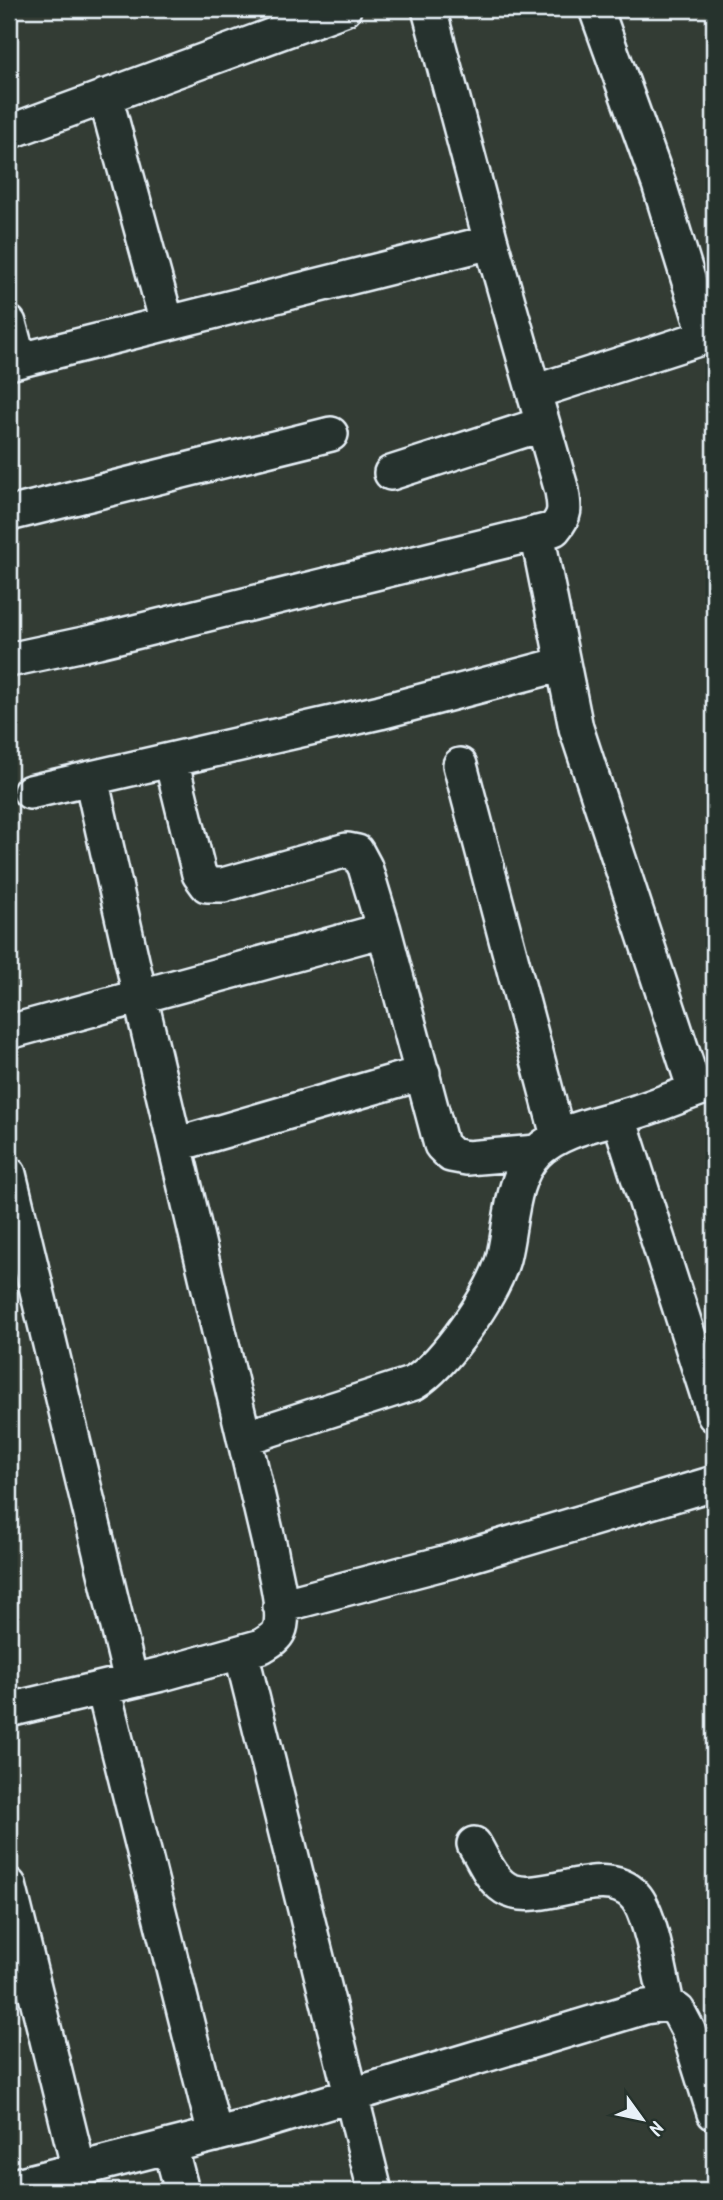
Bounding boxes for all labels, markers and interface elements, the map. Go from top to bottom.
north arrow [608,2084,678,2154]
text: N [639,2114,670,2140]

